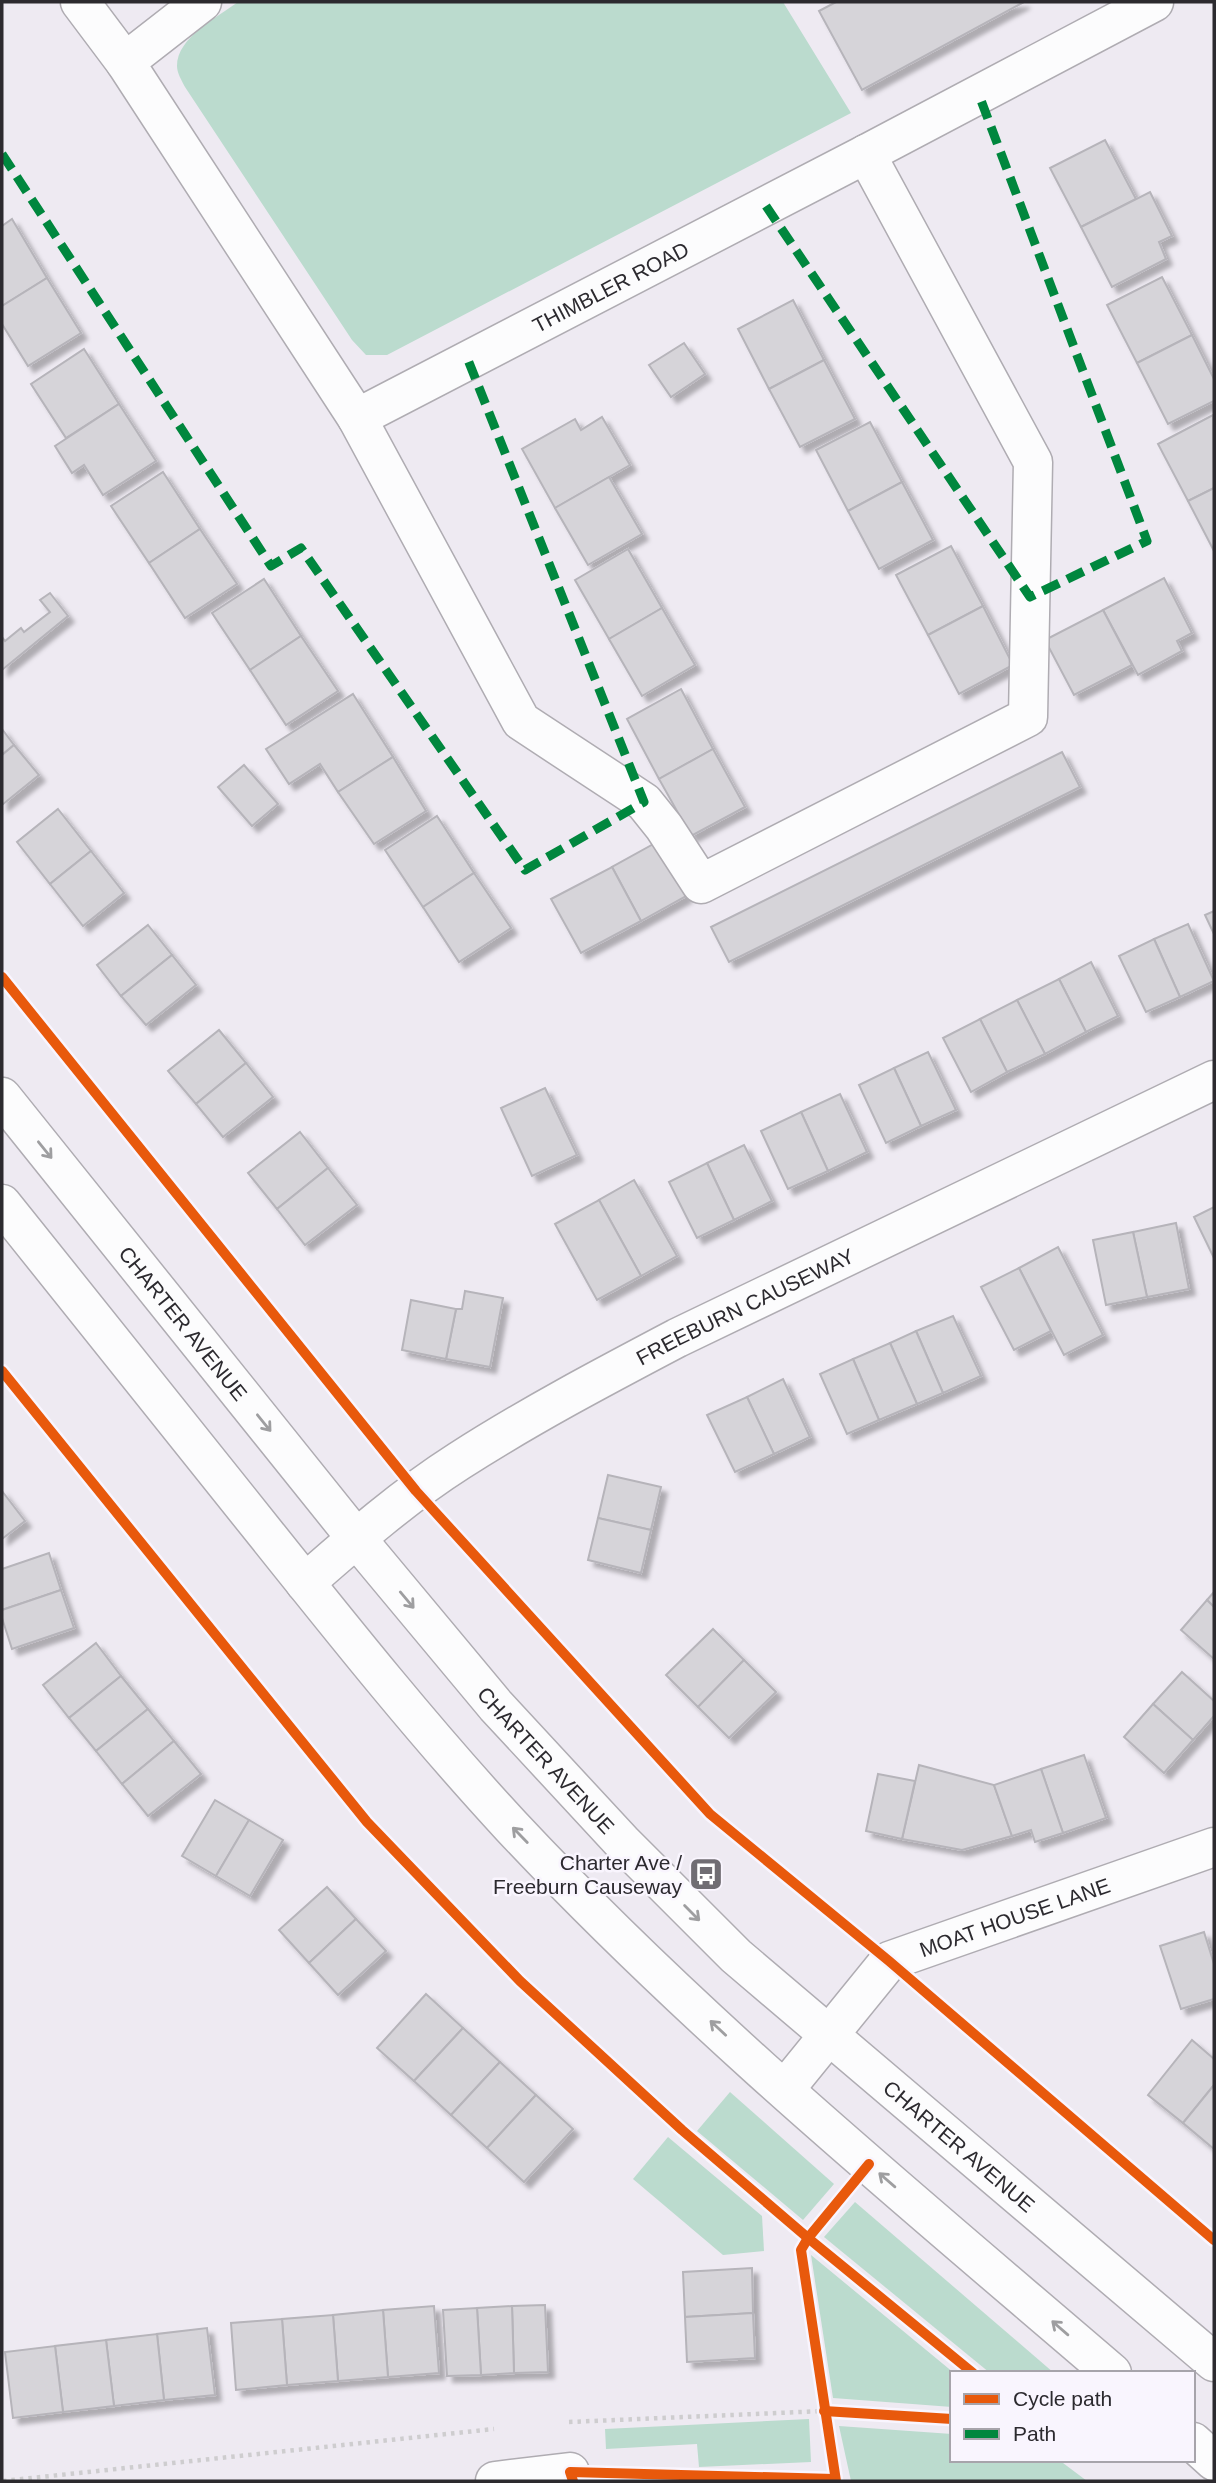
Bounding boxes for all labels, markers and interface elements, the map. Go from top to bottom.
street label: THIMBLER ROAD [528,237,692,337]
one-way arrow [37,1141,52,1159]
street label: CHARTER AVENUE [115,1242,252,1405]
street label: FREEBURN CAUSEWAY [632,1243,857,1369]
one-way arrow [256,1414,272,1432]
one-way arrow [400,1590,415,1608]
street label: CHARTER AVENUE [473,1682,619,1838]
one-way arrow [512,1827,529,1844]
place label: Charter Ave / Freeburn Causeway [493,1851,682,1898]
bus stop icon: Charter Ave / Freeburn Causeway [687,1855,725,1893]
street label: MOAT HOUSE LANE [916,1873,1113,1961]
one-way arrow [684,1904,701,1921]
one-way arrow [709,2020,727,2036]
street label: CHARTER AVENUE [879,2075,1040,2216]
one-way arrow [879,2172,897,2188]
one-way arrow [1051,2320,1069,2336]
legend [950,2371,1195,2462]
text: Cycle path [1013,2387,1112,2410]
text: Path [1013,2422,1056,2445]

